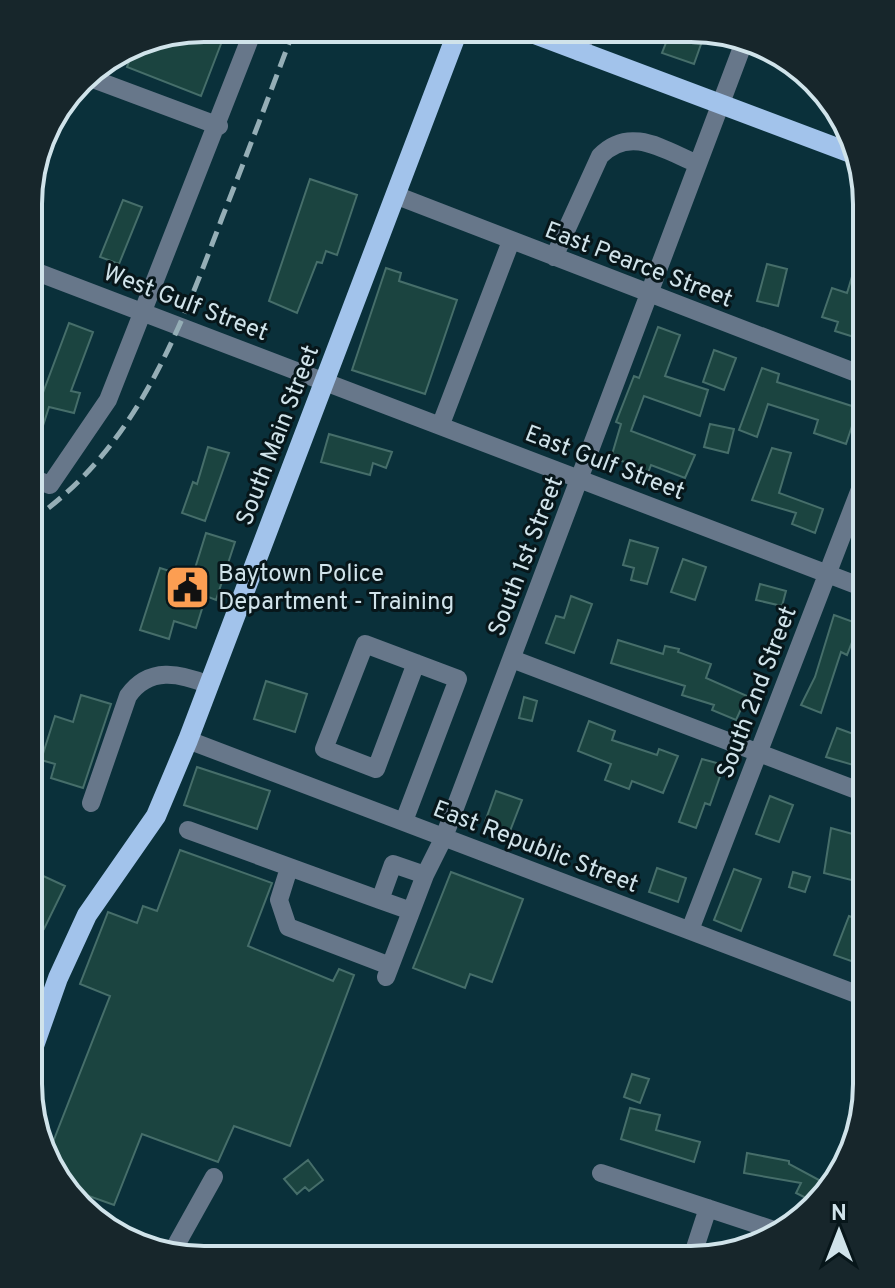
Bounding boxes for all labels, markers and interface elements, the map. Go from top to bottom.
street label: East Pearce Street [540,216,737,316]
street label: West Gulf Street [99,259,272,349]
street label: South Main Street [231,341,327,530]
street label: East Gulf Street [520,420,688,508]
street label: South 1st Street [483,473,571,641]
place label: Baytown Police Department - Training [218,560,454,618]
public building icon: Baytown Police Department - Training [163,563,211,611]
street label: South 2nd Street [711,602,805,783]
street label: East Republic Street [428,795,642,901]
north arrow [799,1192,879,1272]
text: N [831,1201,847,1228]

